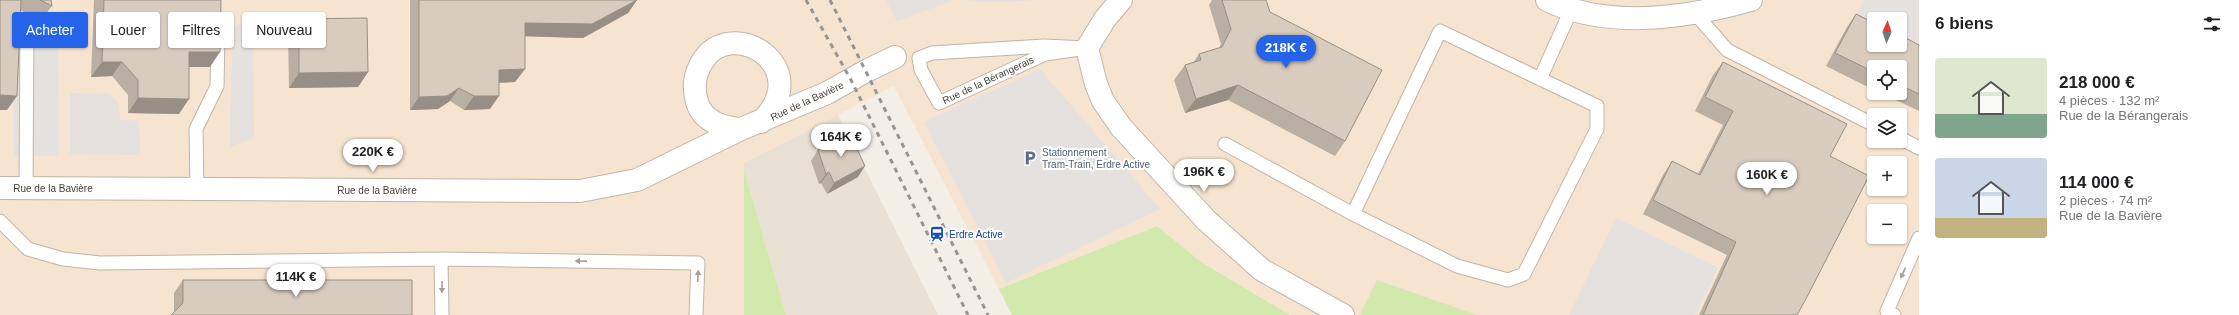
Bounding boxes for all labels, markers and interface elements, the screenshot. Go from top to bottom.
chip: Acheter [12,12,88,48]
chip: Louer [96,12,160,48]
chip: Filtres [168,12,234,48]
chip: Nouveau [242,12,326,48]
north arrow [1867,12,1907,52]
map controls [1867,12,1907,244]
icon: filters [2201,13,2223,35]
text: 6 biens [1935,14,1994,33]
pin: 218K € [1253,35,1319,69]
text: 218K € [1265,40,1307,55]
street label: Rue de la Bérangerais [941,54,1035,106]
button: locate [1867,60,1907,100]
text: 218 000 € [2059,73,2135,92]
icon: home [1967,74,2015,122]
street label: Rue de la Bavière [769,79,846,123]
text: 4 pièces · 132 m² [2059,93,2159,108]
button: layers [1867,108,1907,148]
text: Rue de la Bérangerais [2059,108,2188,123]
pin: 164K € [808,124,874,158]
text: 164K € [820,129,862,144]
pin: 220K € [340,139,406,173]
text: 220K € [352,144,394,159]
place label: Stationnement Tram-Train, Erdre Active [1042,147,1151,170]
parking icon: Stationnement Tram-Train, Erdre Active [1021,149,1039,167]
button: + [1867,156,1907,196]
pin: 196K € [1171,159,1237,193]
pin: 160K € [1734,162,1800,196]
text: 196K € [1183,164,1225,179]
text: 160K € [1746,167,1788,182]
text: 114 000 € [2059,173,2134,192]
icon: home [1967,174,2015,222]
street label: Rue de la Bavière [13,183,93,194]
street label: Rue de la Bavière [337,185,417,196]
text: 2 pièces · 74 m² [2059,193,2152,208]
button: − [1867,204,1907,244]
text: Rue de la Bavière [2059,208,2162,223]
station icon: Erdre Active [928,225,946,243]
place label: Erdre Active [949,229,1003,240]
one-way arrow [575,258,587,265]
pin: 114K € [263,264,329,298]
one-way arrow [1900,268,1906,279]
text: 114K € [275,269,317,284]
one-way arrow [694,270,701,282]
one-way arrow [439,281,445,294]

